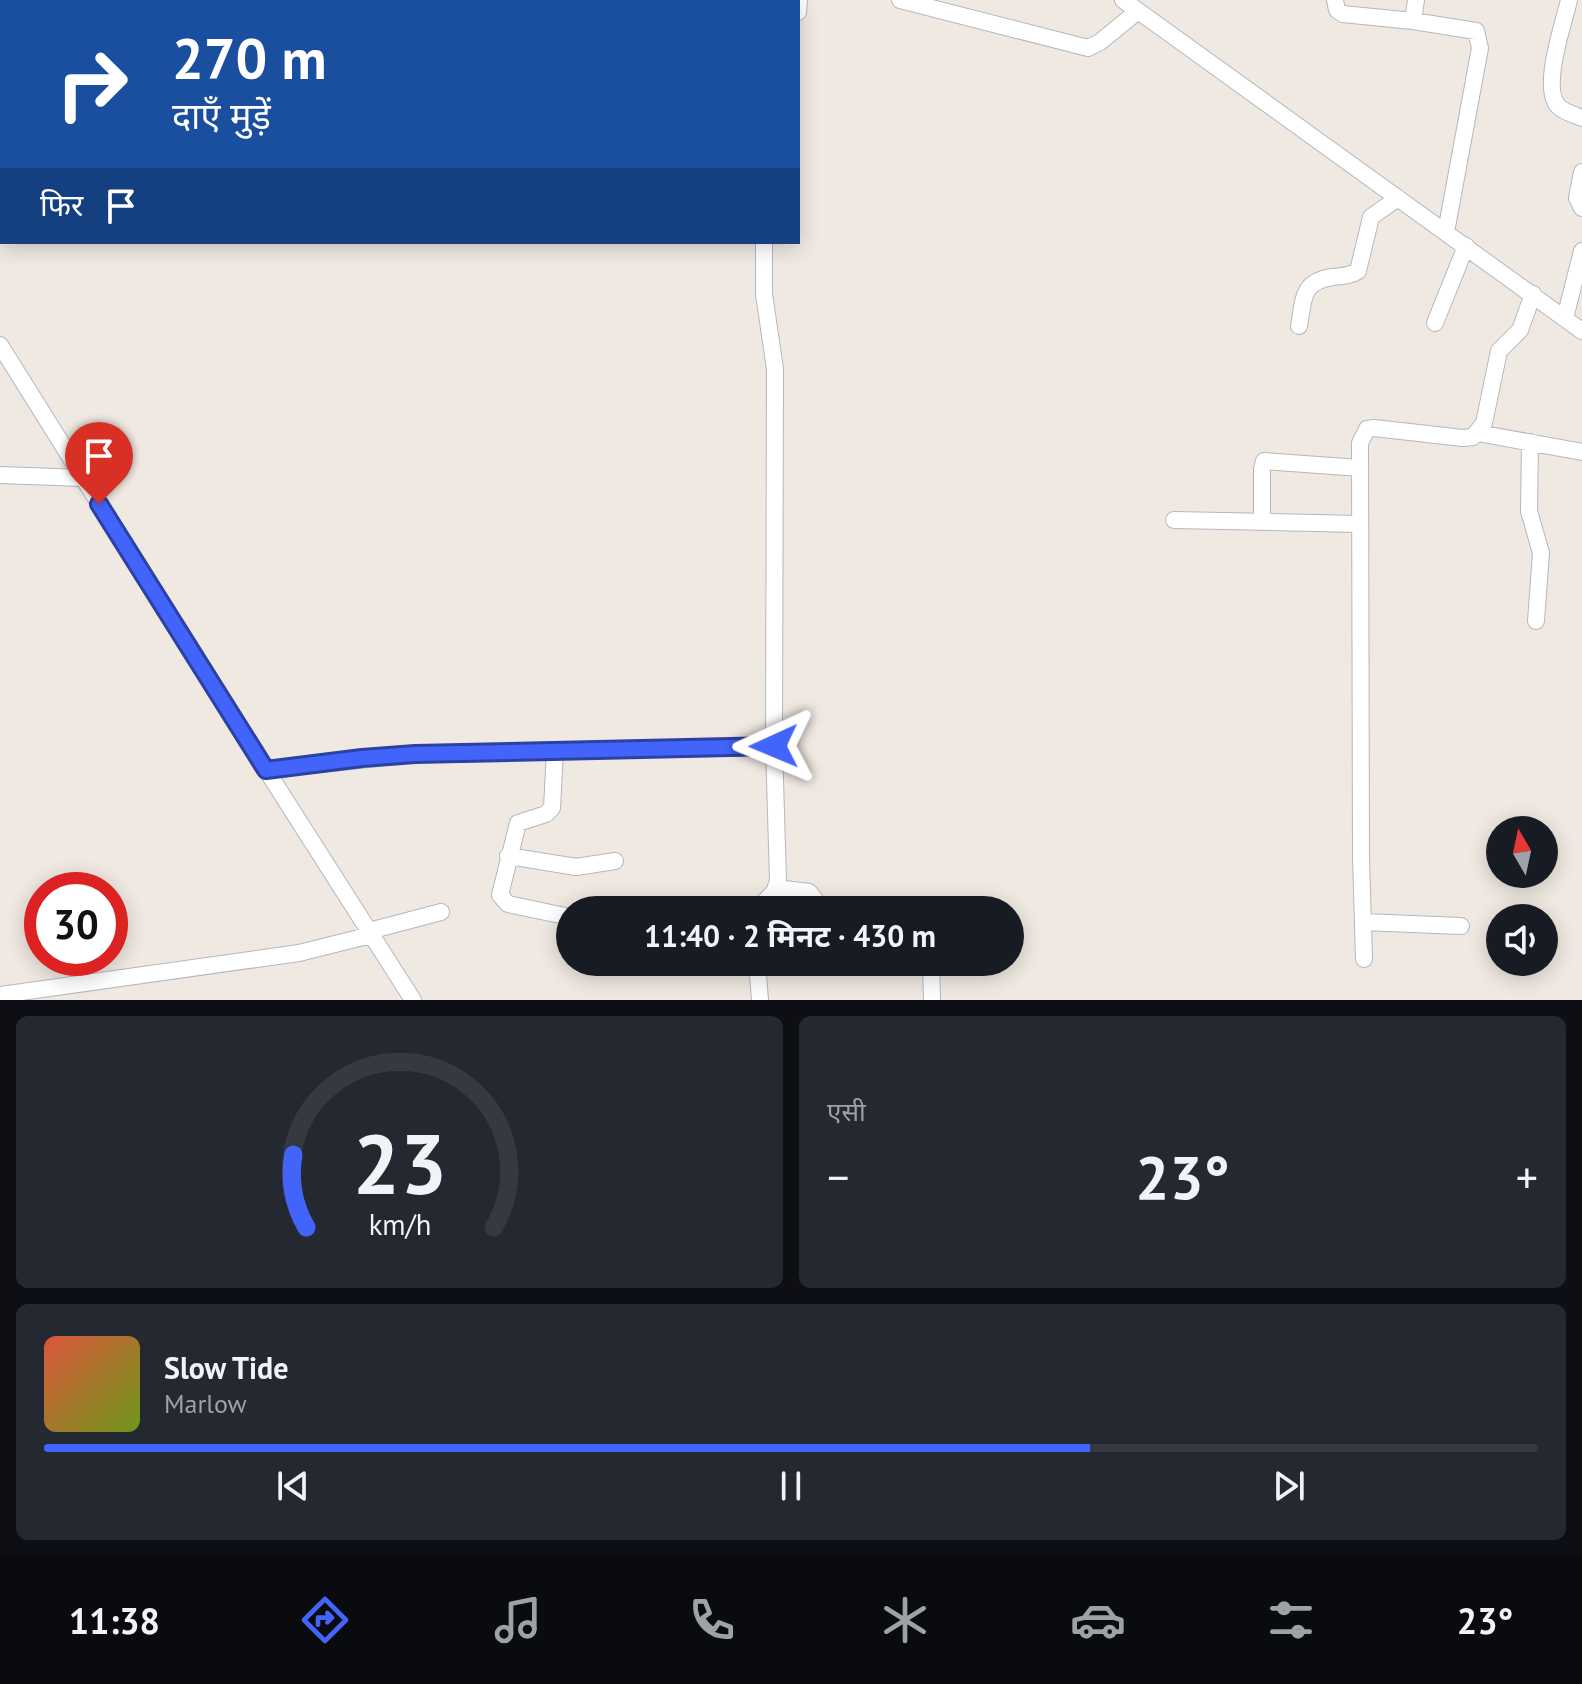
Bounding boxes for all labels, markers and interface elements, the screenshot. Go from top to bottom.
text: 270 m [172,22,327,94]
icon: right [40,32,144,136]
text: दाएँ मुड़ें [172,92,271,139]
icon: arrive [99,184,143,228]
text: फिर [40,185,83,224]
pin [65,422,133,504]
icon: arrive [77,434,121,478]
position arrow [732,704,816,788]
north arrow [1486,816,1558,888]
map controls [1486,816,1558,976]
speed limit sign: 30 [24,872,128,976]
button: sound [1486,904,1558,976]
text: 11:40 · 2 मिनट · 430 m [644,916,936,955]
text: एसी [827,1095,866,1128]
text: 23 [352,1109,447,1217]
text: 23° [1135,1138,1230,1216]
text: − [827,1148,849,1205]
text: + [1516,1148,1538,1205]
text: km/h [368,1206,431,1243]
text: Slow Tide [164,1348,289,1387]
text: Marlow [164,1387,247,1420]
icon: previous [271,1464,315,1508]
icon: pause [769,1464,813,1508]
icon: next [1267,1464,1311,1508]
icon: directions [297,1592,353,1648]
icon: music [490,1592,546,1648]
icon: phone [684,1592,740,1648]
icon: climate [877,1592,933,1648]
icon: car [1070,1592,1126,1648]
icon: filters [1263,1592,1319,1648]
text: 11:38 [69,1597,160,1644]
text: 23° [1457,1597,1513,1644]

